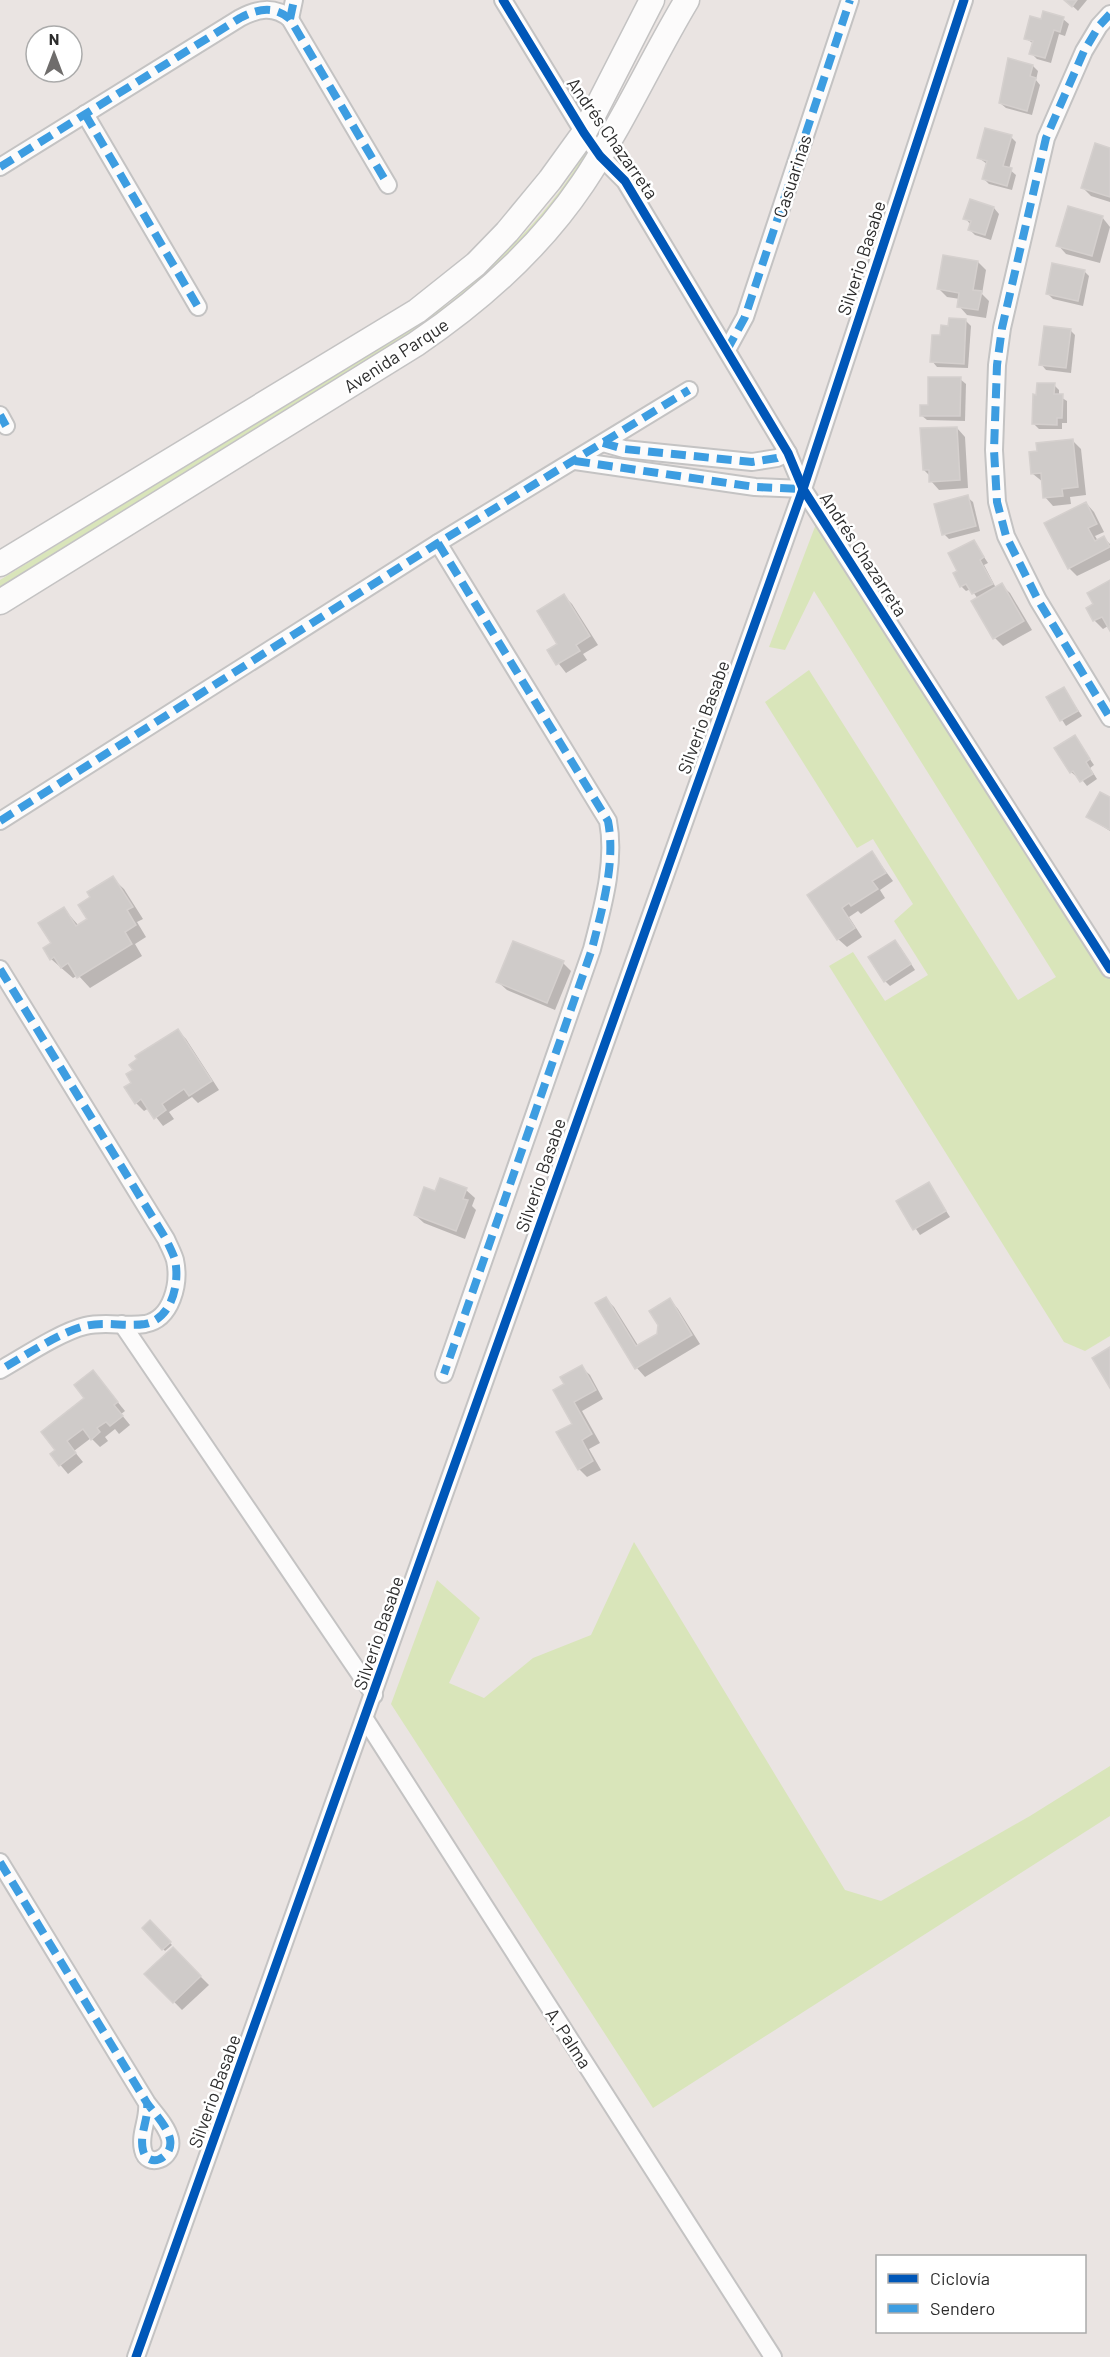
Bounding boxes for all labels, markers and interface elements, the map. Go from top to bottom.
north arrow [24,24,84,84]
text: N [49,29,59,48]
street label: Andrés Chazarreta [563,73,663,203]
street label: Casuarinas [768,132,816,220]
street label: Silverio Basabe [832,198,890,318]
street label: Avenida Parque [339,313,453,397]
street label: Andrés Chazarreta [816,488,912,620]
street label: Silverio Basabe [672,657,734,777]
street label: Silverio Basabe [510,1115,570,1235]
street label: Silverio Basabe [348,1573,408,1693]
street label: A. Palma [541,2004,597,2072]
street label: Silverio Basabe [183,2031,245,2151]
legend [876,2255,1086,2333]
text: Ciclovía [930,2267,990,2289]
text: Sendero [930,2297,995,2319]

